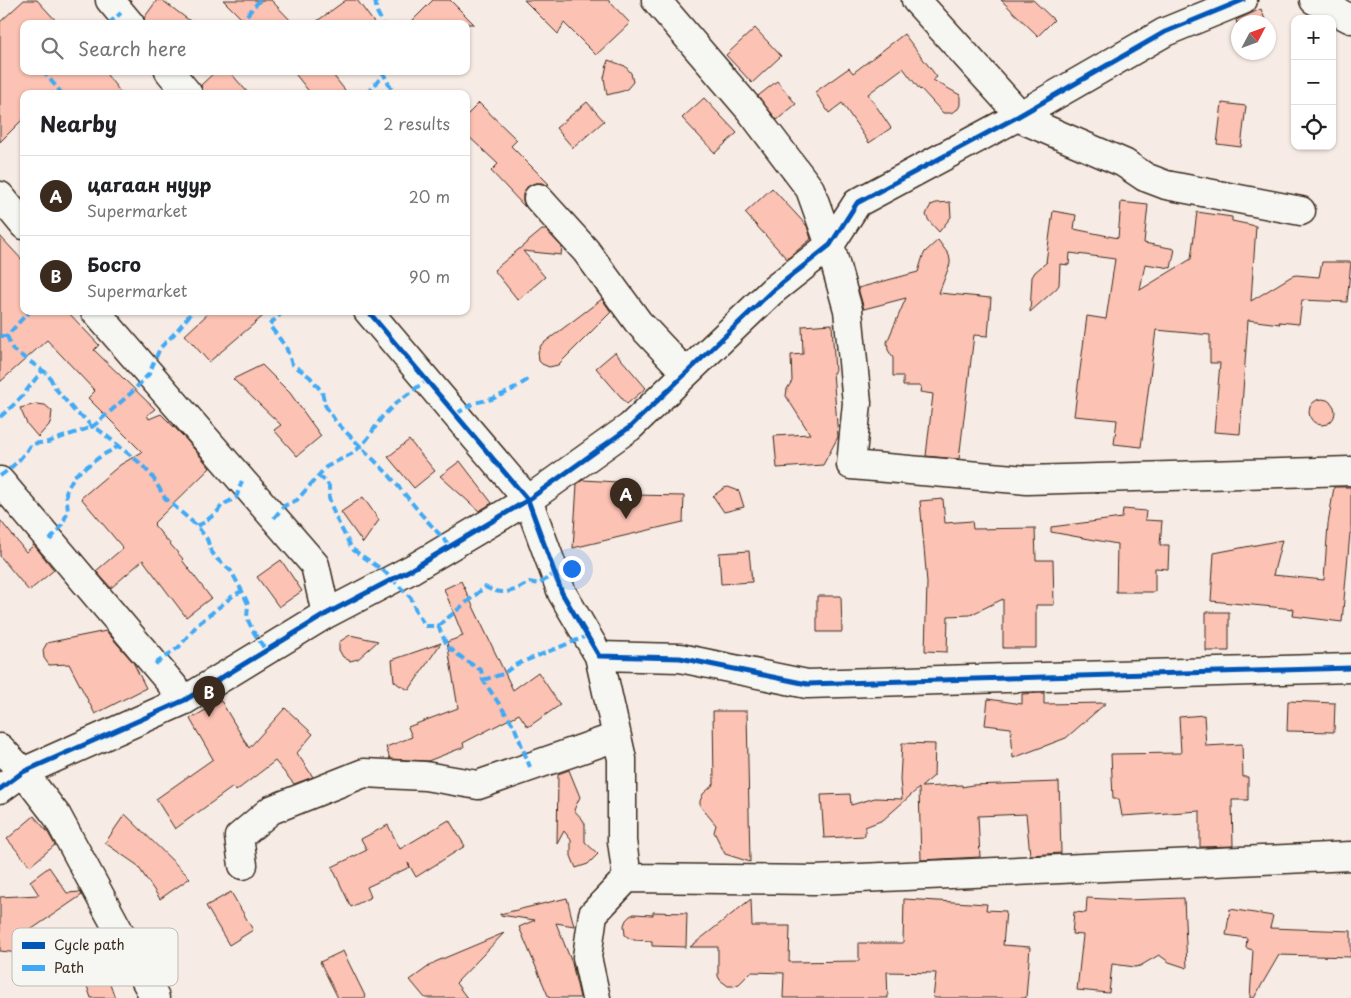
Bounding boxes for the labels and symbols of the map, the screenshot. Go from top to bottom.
north arrow [1231,15,1276,60]
pin: A [610,478,642,519]
your location [559,556,585,582]
pin: B [193,676,225,717]
legend [12,928,178,986]
text: Cycle path [54,934,125,955]
text: Path [54,957,84,978]

